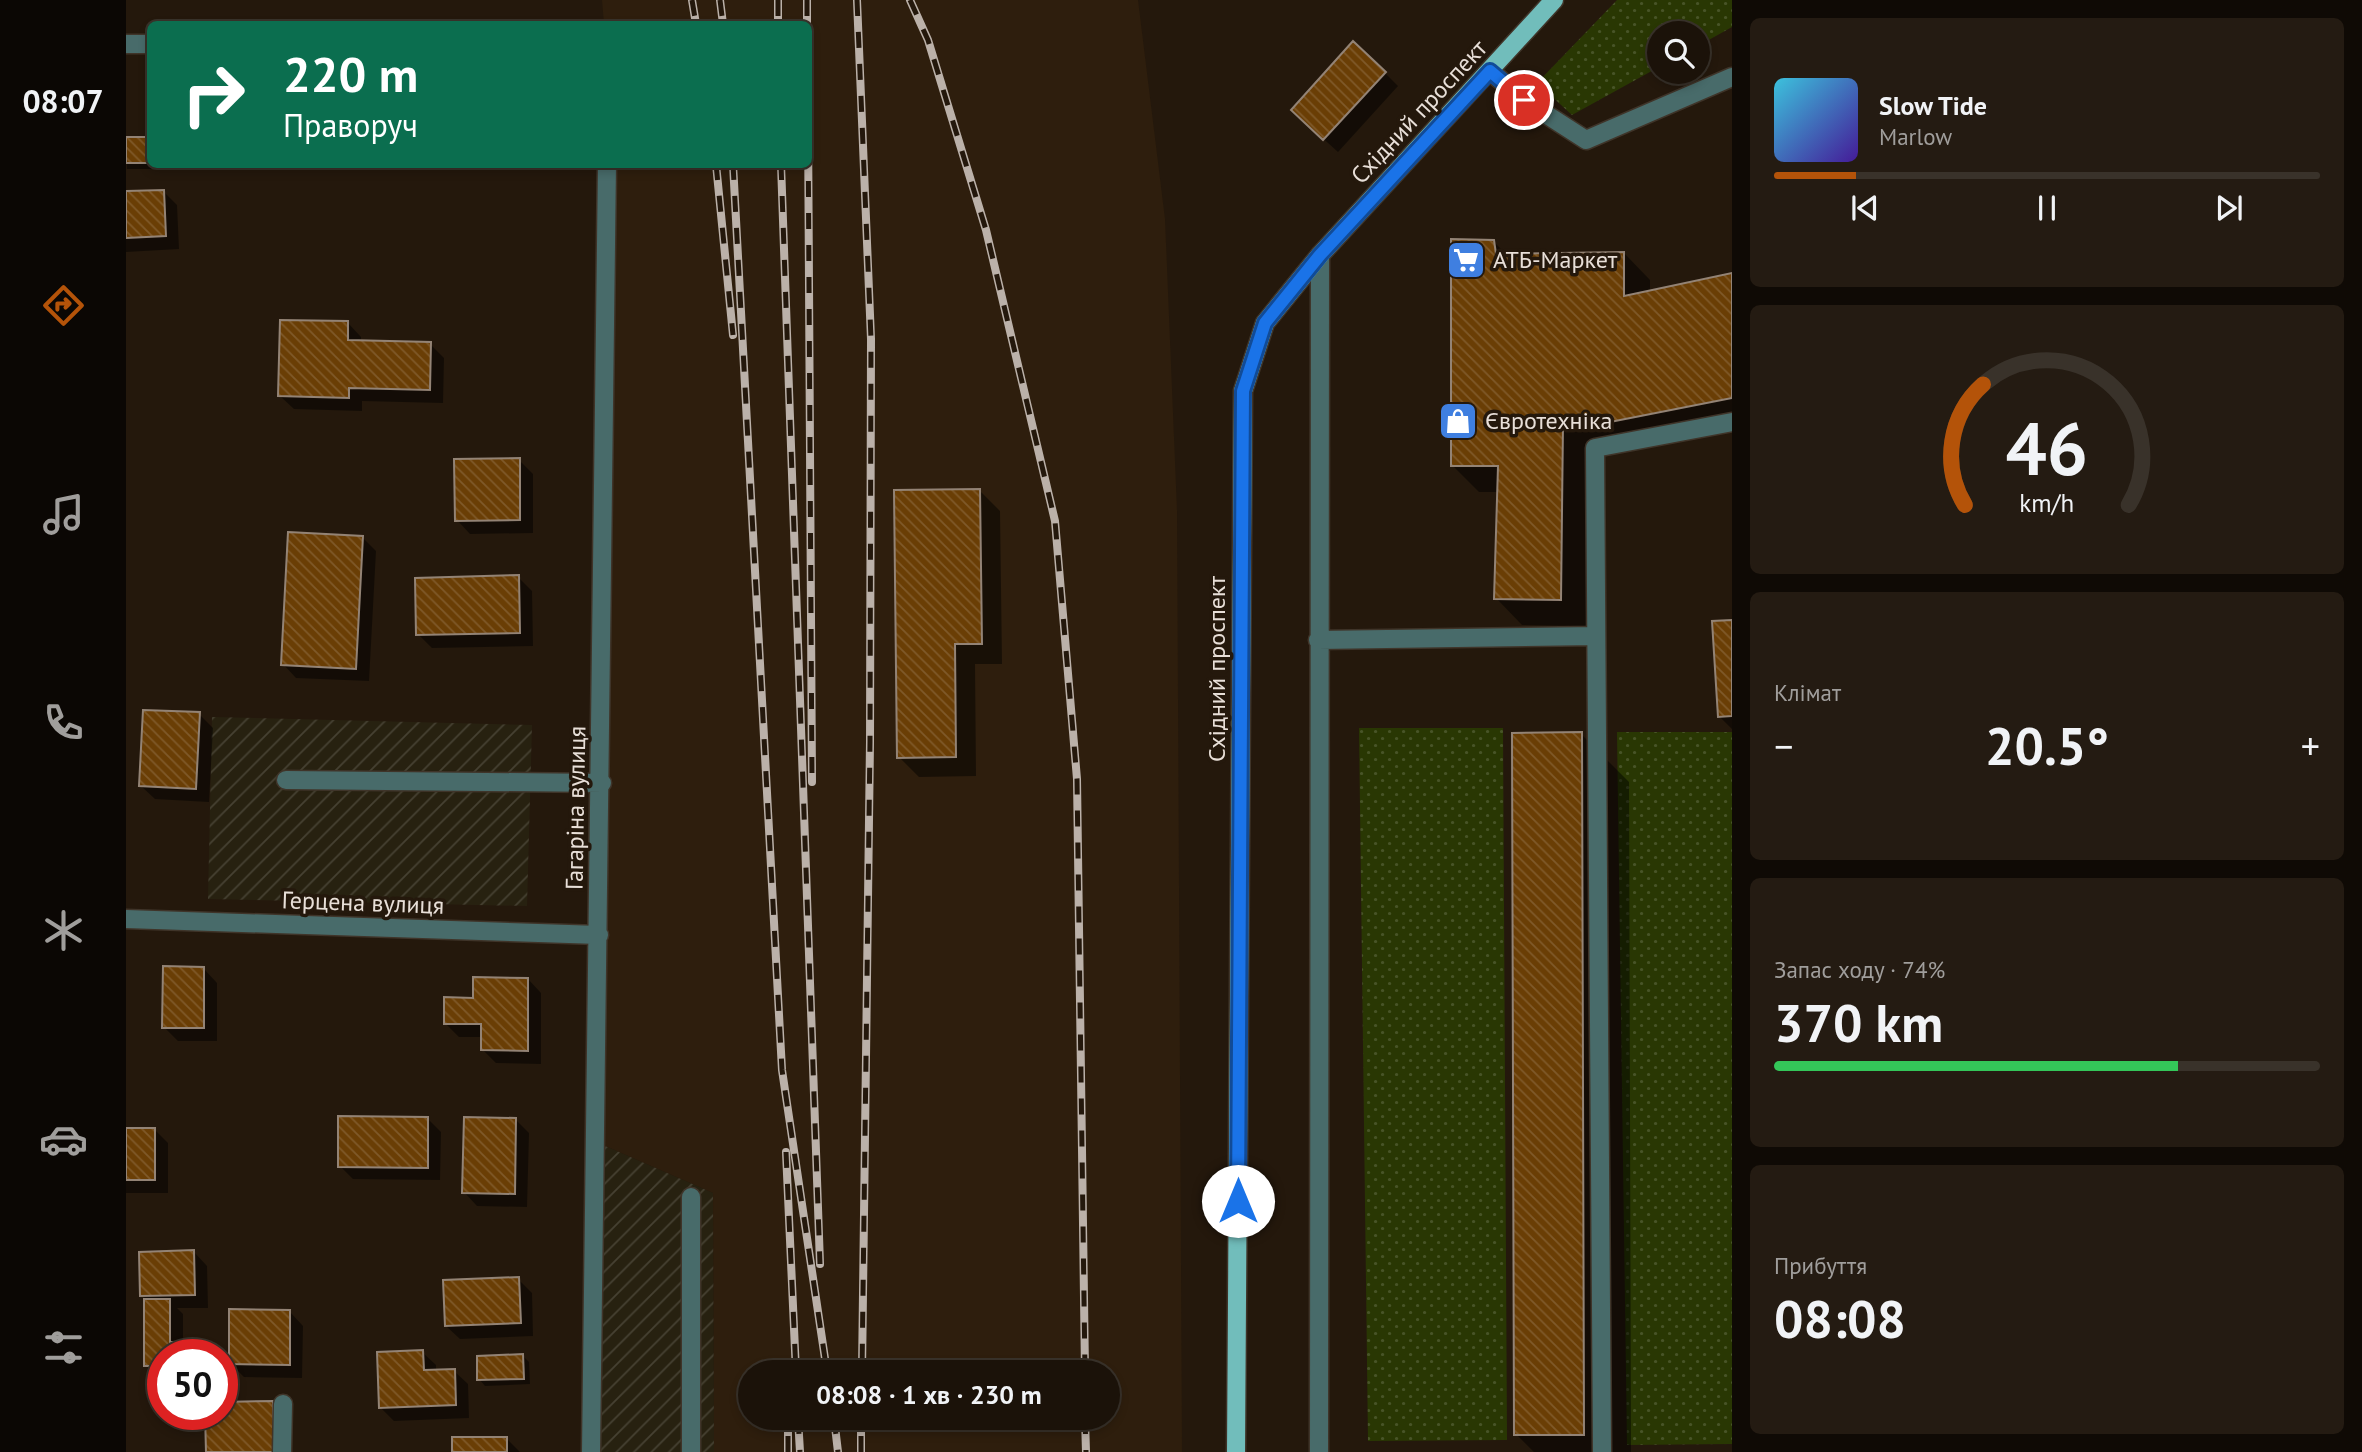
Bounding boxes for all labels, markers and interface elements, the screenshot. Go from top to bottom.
map controls [1647,21,1710,84]
button: search [1647,21,1710,84]
street label: Східний проспект [1344,33,1494,190]
text: 220 m [283,42,418,106]
icon: right [168,49,259,140]
pin [1494,70,1554,130]
text: 08:07 [22,80,104,122]
icon: arrive [1505,81,1543,119]
text: Slow Tide [1879,89,1987,122]
text: Праворуч [283,104,418,146]
text: Marlow [1879,122,1952,151]
icon: previous [1846,189,1884,227]
icon: pause [2028,189,2066,227]
icon: next [2210,189,2248,227]
supermarket icon: АТБ-Маркет [1445,239,1487,281]
place label: АТБ-Маркет [1493,244,1618,275]
icon: directions [39,281,88,330]
shop icon: Євротехніка [1437,400,1479,442]
text: 46 [2006,402,2088,496]
place label: Євротехніка [1485,405,1612,436]
text: km/h [2020,487,2074,519]
icon: music [39,490,88,539]
street label: Східний проспект [1201,576,1232,762]
text: Клімат [1774,678,1841,707]
icon: phone [39,698,88,747]
text: 20.5° [1985,712,2109,779]
text: − [1774,721,1793,770]
text: + [2301,721,2320,770]
street label: Гагаріна вулиця [559,726,592,890]
street label: Герцена вулиця [281,884,445,921]
icon: climate [39,906,88,955]
text: Запас ходу · 74% [1774,955,1945,984]
text: 370 km [1774,989,1943,1056]
icon: car [39,1115,88,1164]
position arrow [1201,1164,1275,1238]
text: Прибуття [1774,1251,1867,1280]
text: 08:08 [1774,1285,1906,1352]
icon: filters [39,1323,88,1372]
speed limit sign: 50 [147,1339,238,1430]
text: 08:08 · 1 хв · 230 m [816,1378,1042,1411]

